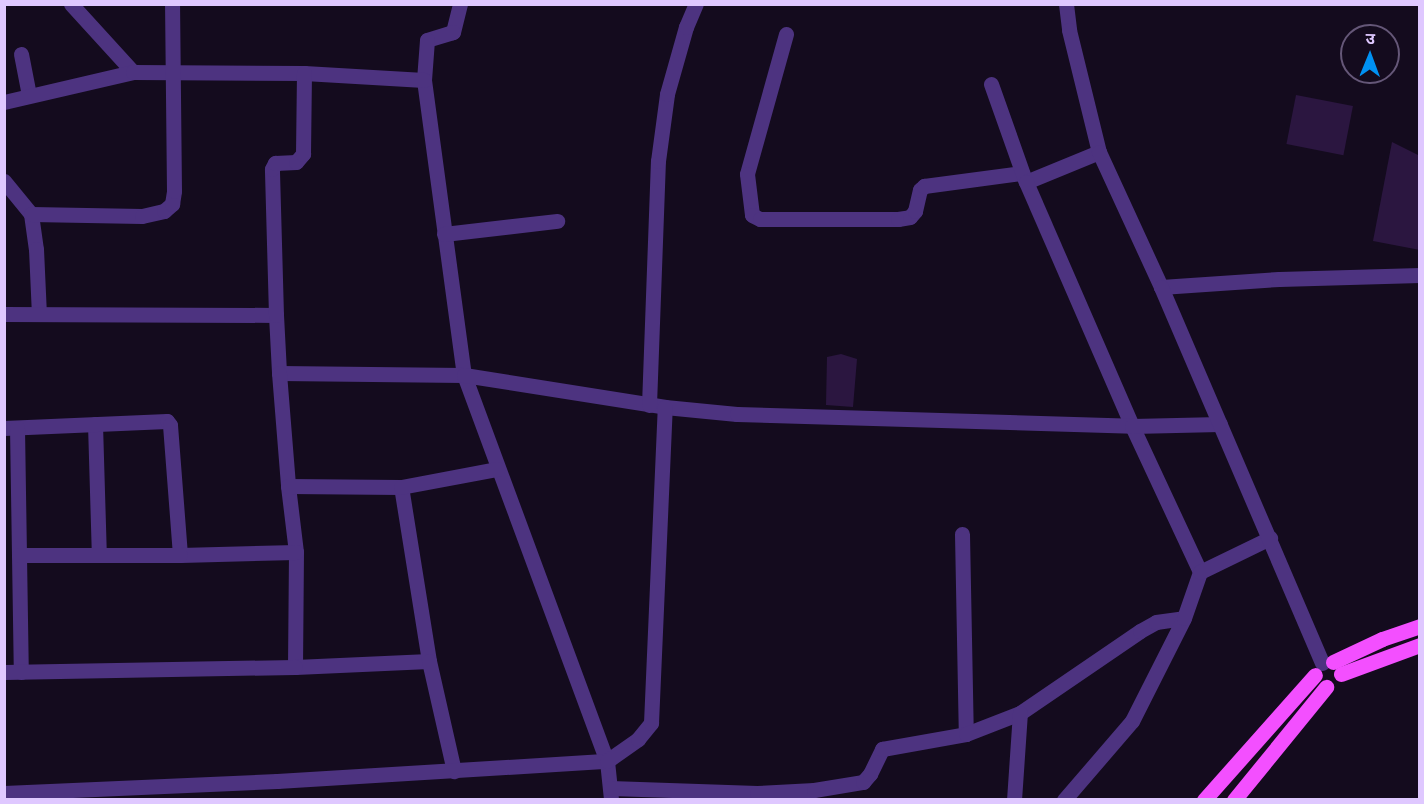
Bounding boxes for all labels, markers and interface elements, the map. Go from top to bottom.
north arrow [1340,24,1400,84]
text: उ [1365,27,1375,49]

